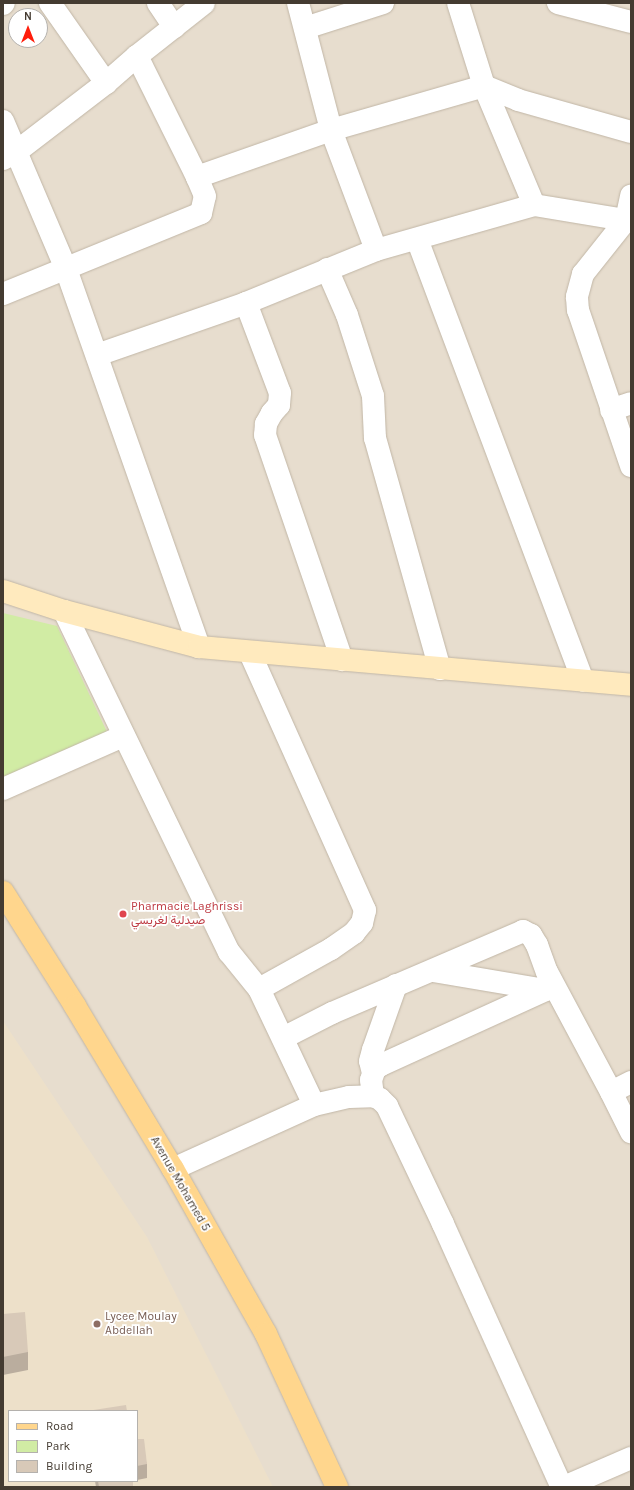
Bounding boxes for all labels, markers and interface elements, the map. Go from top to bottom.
north arrow [8,8,48,48]
text: N [24,10,32,23]
place label: Pharmacie Laghrissi صيدلية لغريسي [131,900,243,928]
marker: Pharmacie Laghrissi صيدلية لغريسي [118,909,128,919]
street label: Avenue Mohamed 5 [147,1134,213,1234]
place label: Lycee Moulay Abdellah [105,1310,177,1338]
marker: Lycee Moulay Abdellah [92,1319,102,1329]
legend [8,1410,138,1482]
text: Road [46,1419,74,1433]
text: Park [46,1439,70,1453]
text: Building [46,1459,92,1473]

